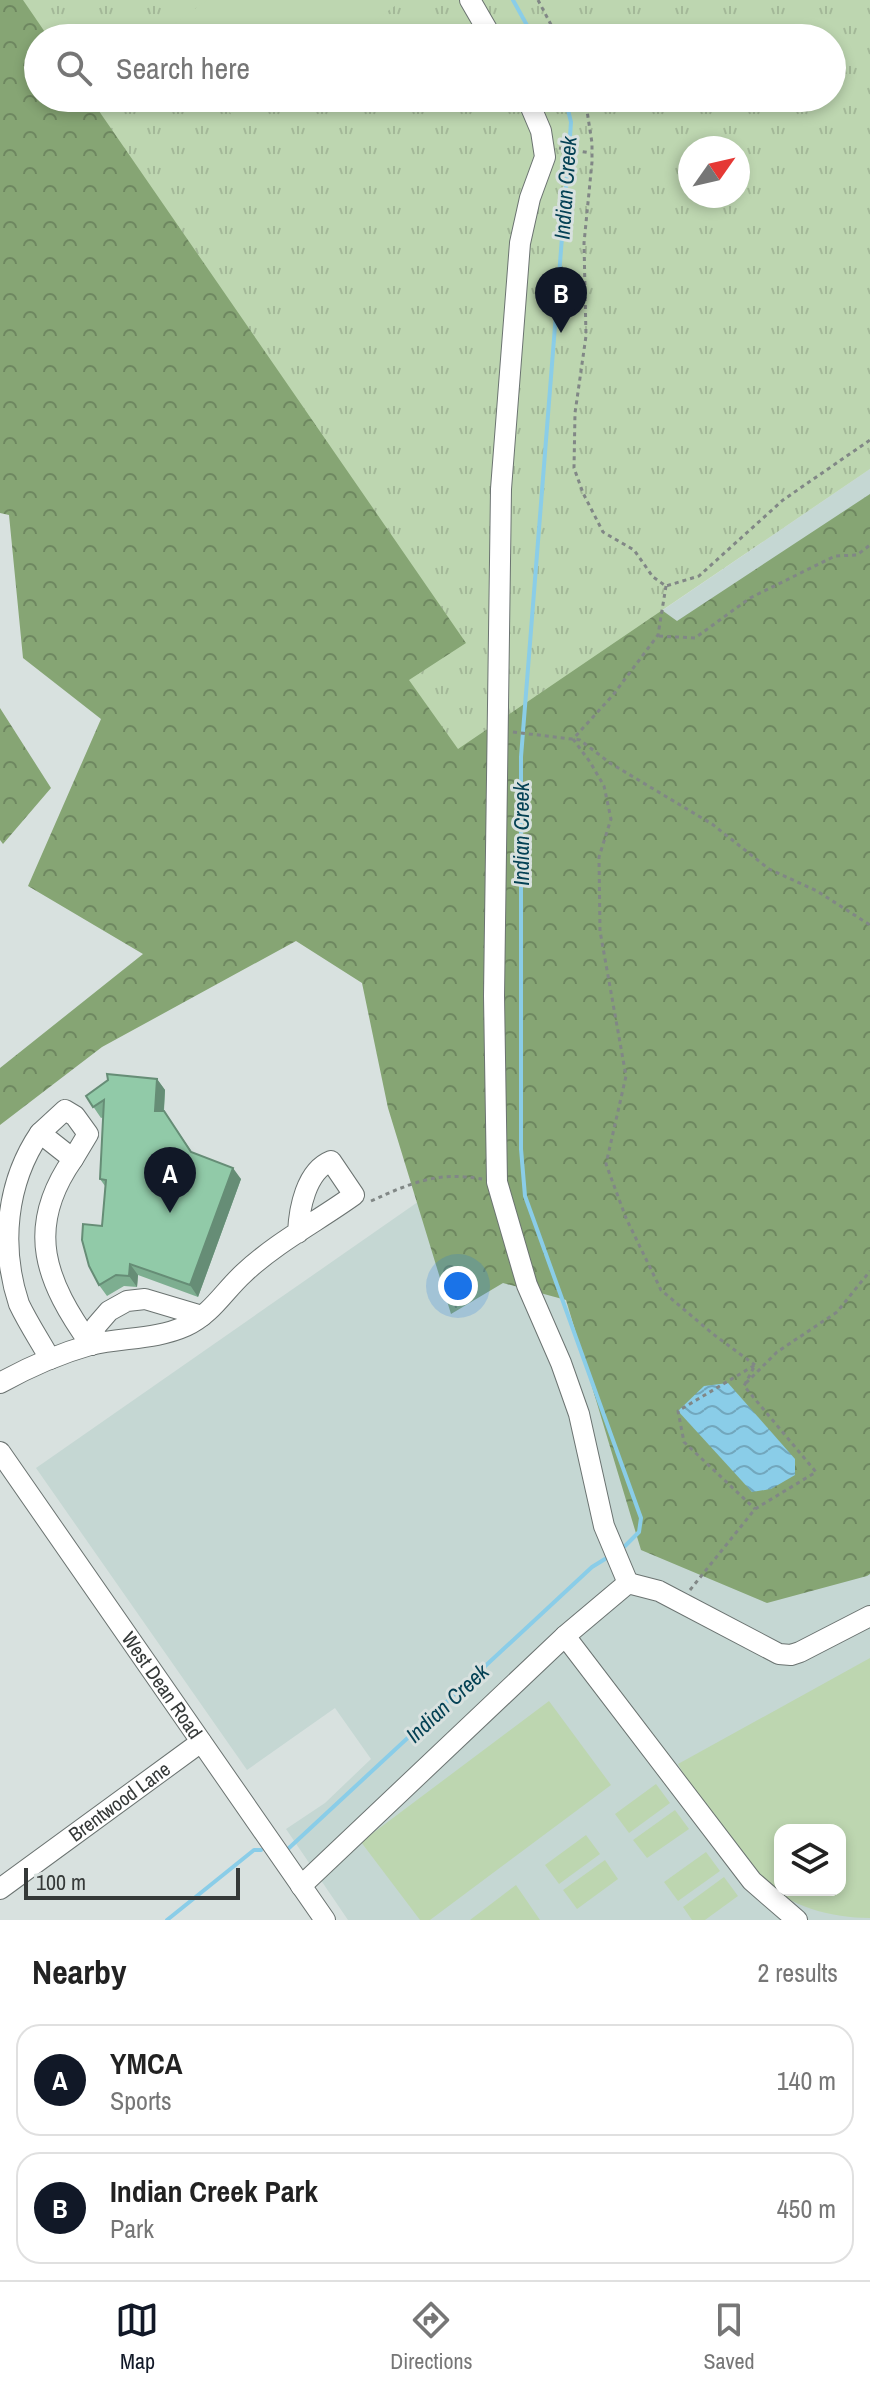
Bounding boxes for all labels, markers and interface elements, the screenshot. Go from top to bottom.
search box [24,24,846,112]
icon: search [52,46,96,90]
text: Search here [116,48,250,88]
water label: Indian Creek [546,134,584,241]
north arrow [678,136,750,208]
pin: B [535,267,587,333]
water label: Indian Creek [506,781,536,886]
pin: A [144,1147,196,1213]
your location [438,1266,478,1306]
street label: West Dean Road [116,1626,209,1744]
water label: Indian Creek [399,1656,496,1749]
street label: Brentwood Lane [63,1755,175,1847]
map controls [774,1824,846,1896]
button: layers [774,1824,846,1896]
scale bar [24,1864,240,1900]
text: 100 m [36,1867,86,1897]
text: Nearby [32,1949,127,1995]
text: 2 results [757,1955,838,1990]
text: YMCA [110,2043,182,2083]
text: A [52,2063,68,2098]
text: 140 m [777,2063,836,2098]
text: Sports [110,2083,172,2118]
text: Indian Creek Park [110,2171,318,2211]
text: B [52,2191,68,2226]
text: 450 m [777,2191,836,2226]
text: Park [110,2211,154,2246]
tab: Map [115,2298,159,2376]
tab: Directions [390,2298,473,2376]
tab: Saved [703,2298,755,2376]

